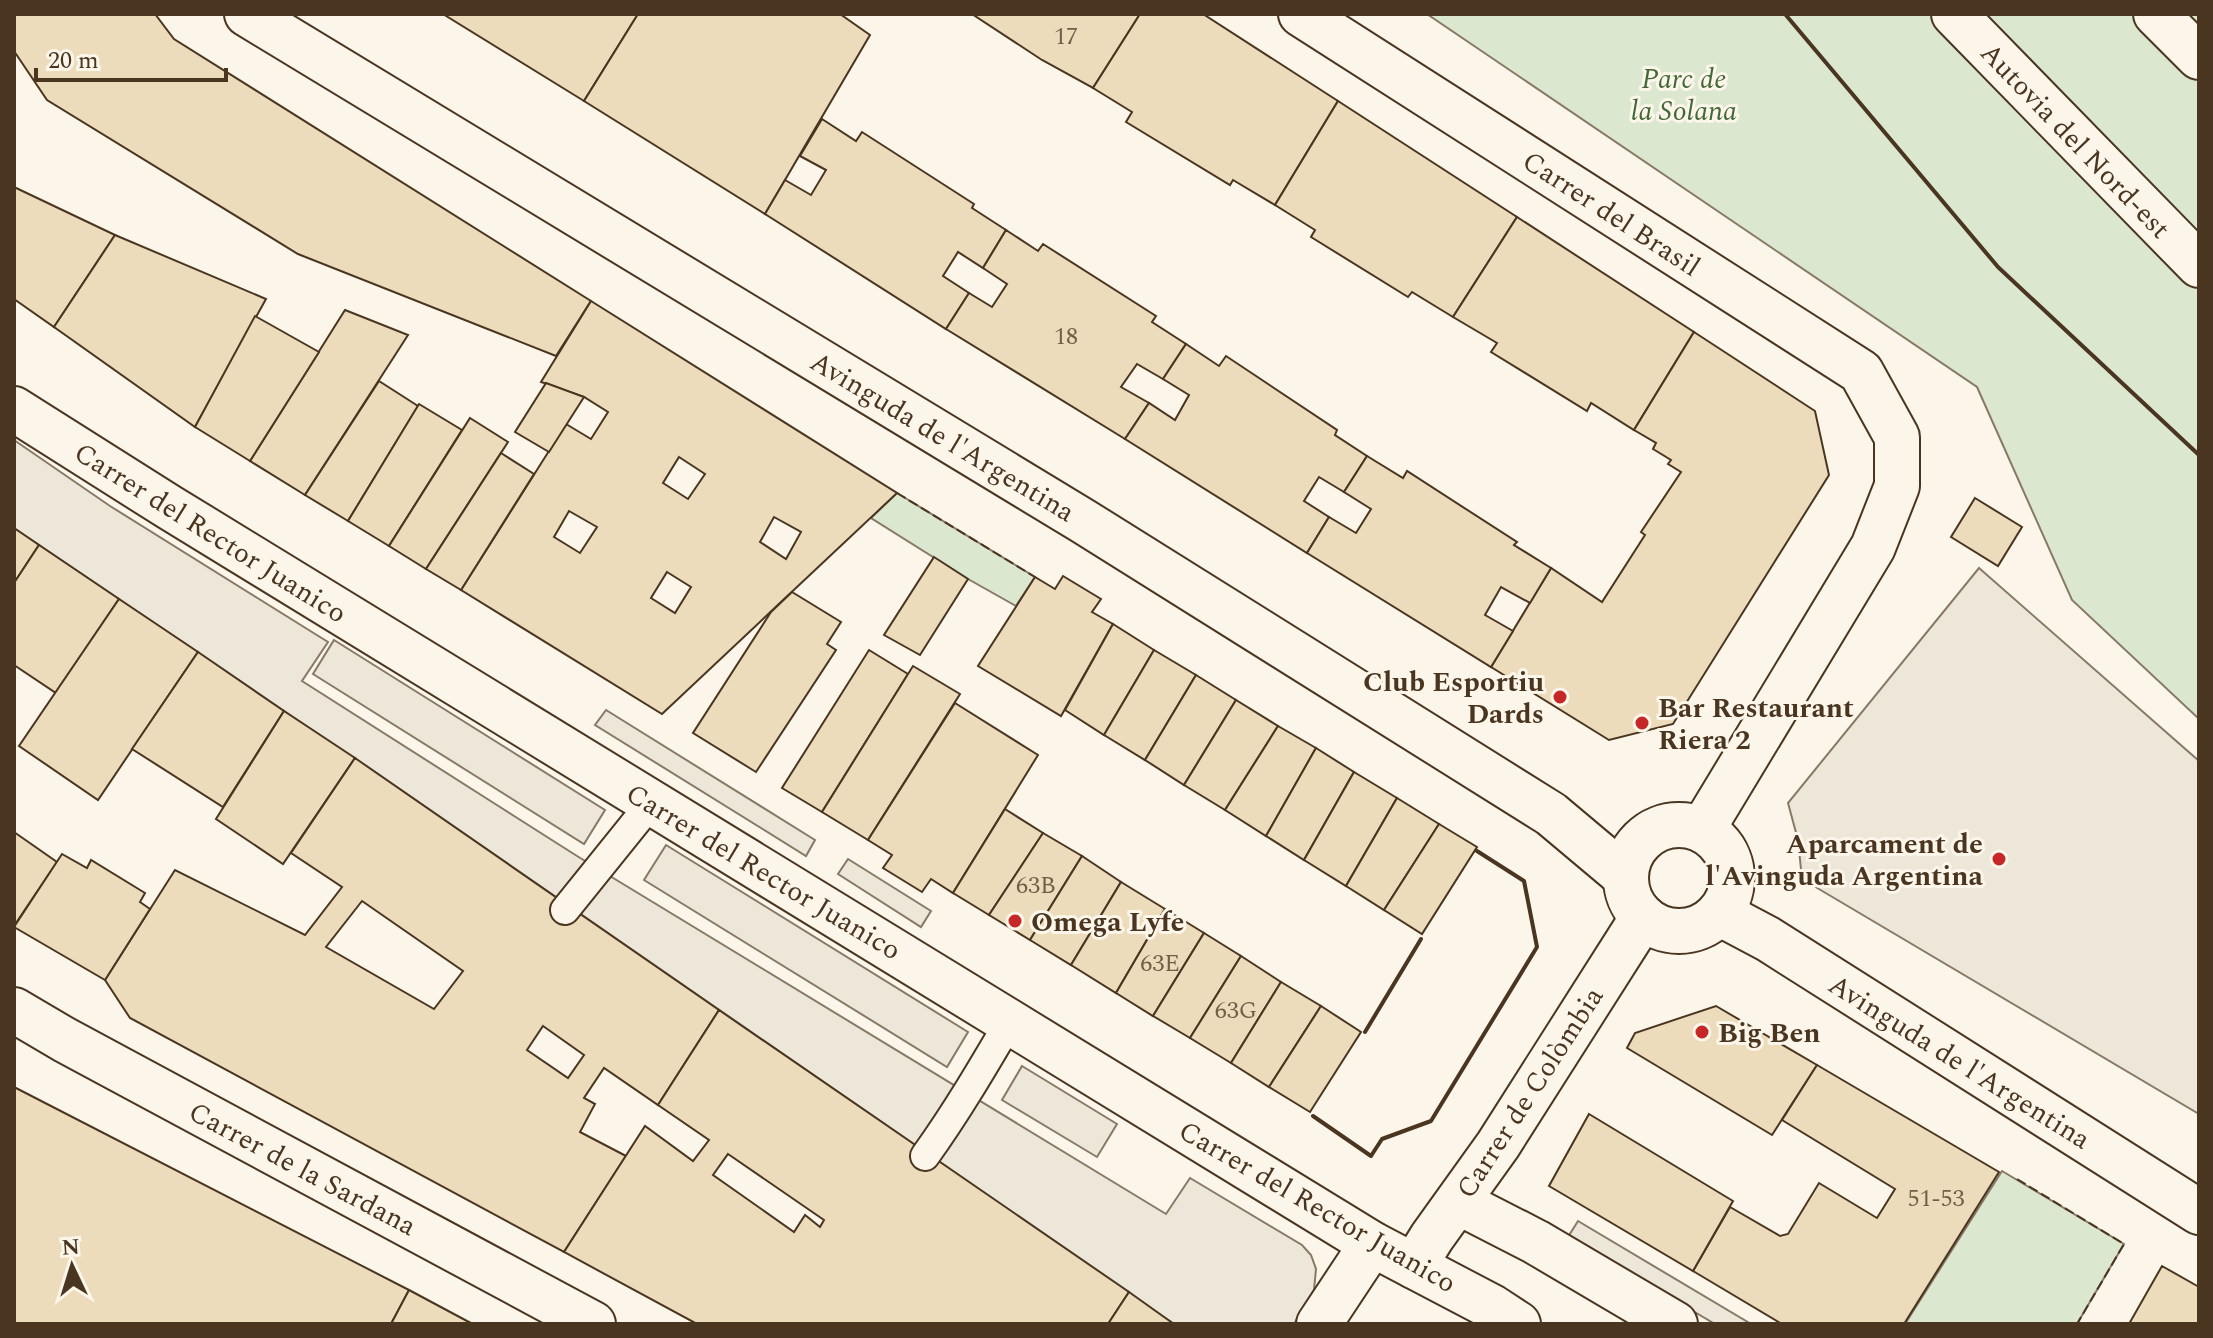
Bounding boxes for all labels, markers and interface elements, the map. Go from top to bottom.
house number: 17 [1054,19,1078,55]
scale bar [36,32,226,82]
street label: Autovia del Nord-est [1970,33,2180,249]
text: 20 m [48,43,99,79]
park label: Parc de la Solana [1631,58,1737,133]
street label: Carrer del Brasil [1514,140,1709,288]
house number: 18 [1054,319,1078,355]
street label: Avinguda de l'Argentina [802,341,1083,534]
street label: Carrer del Rector Juanico [65,432,355,635]
place label: Club Esportiu Dards [1363,661,1544,736]
place label: Bar Restaurant Riera 2 [1658,687,1854,762]
marker: Club Esportiu Dards [1551,688,1569,706]
marker: Bar Restaurant Riera 2 [1633,714,1651,732]
street label: Carrer del Rector Juanico [617,773,909,972]
place label: Aparcament de l'Avinguda Argentina [1705,823,1984,898]
marker: Aparcament de l'Avinguda Argentina [1990,850,2008,868]
house number: 63B [1016,868,1056,904]
place label: Omega Lyfe [1031,901,1185,944]
marker: Omega Lyfe [1006,912,1024,930]
house number: 63E [1140,946,1180,982]
street label: Avinguda de l'Argentina [1820,964,2099,1161]
street label: Carrer de Colòmbia [1446,978,1615,1207]
house number: 63G [1215,993,1257,1029]
place label: Big Ben [1718,1012,1821,1055]
marker: Big Ben [1693,1023,1711,1041]
street label: Carrer de la Sardana [181,1091,424,1248]
street label: Carrer del Rector Juanico [1170,1110,1464,1305]
house number: 51-53 [1908,1181,1965,1217]
north arrow [32,1226,112,1306]
text: N [61,1230,81,1265]

